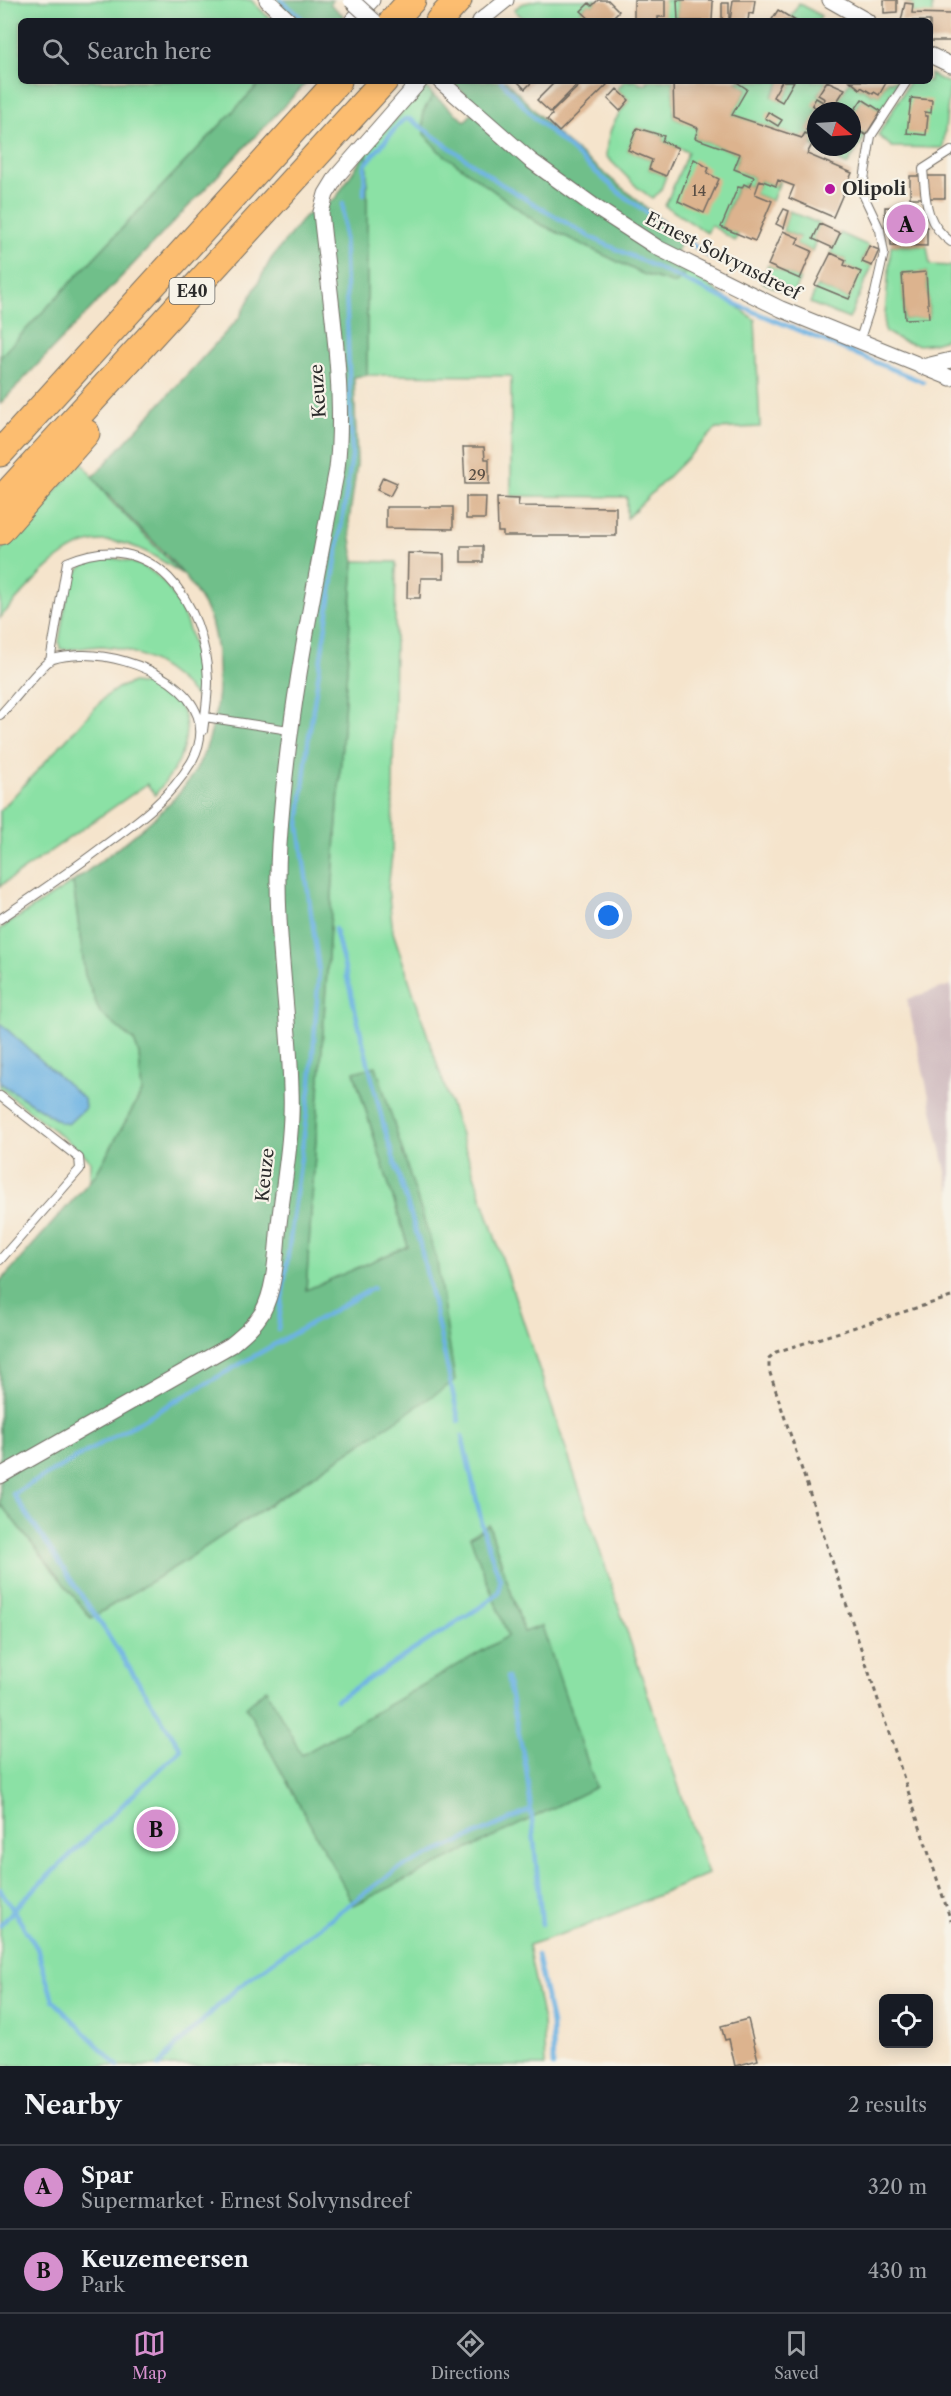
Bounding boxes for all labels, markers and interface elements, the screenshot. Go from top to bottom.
search box [18,18,933,84]
icon: search [39,35,72,68]
text: Search here [87,38,212,65]
north arrow [807,102,861,156]
place label: Olipoli [842,178,907,200]
house number: 14 [692,181,706,200]
marker: Olipoli [823,182,837,196]
pin: A [886,202,926,246]
street label: Ernest Solvynsdreef [642,207,806,306]
road number: E40 [170,278,214,304]
street label: Keuze [305,363,331,419]
house number: 29 [468,465,486,484]
your location [594,901,623,930]
street label: Keuze [251,1147,279,1203]
pin: B [136,1806,176,1852]
map controls [879,1994,933,2048]
button: locate [879,1994,933,2048]
text: Nearby [24,2089,122,2121]
text: 2 results [848,2093,927,2117]
text: Spar [81,2162,133,2189]
text: A [36,2175,51,2199]
text: 320 m [868,2175,927,2199]
text: Supermarket · Ernest Solvynsdreef [81,2189,410,2213]
text: Keuzemeersen [81,2246,249,2273]
text: B [36,2259,51,2283]
text: 430 m [868,2259,927,2283]
text: Park [81,2273,124,2297]
tab: Map [132,2327,167,2383]
tab: Directions [431,2327,510,2383]
tab: Saved [774,2327,819,2383]

